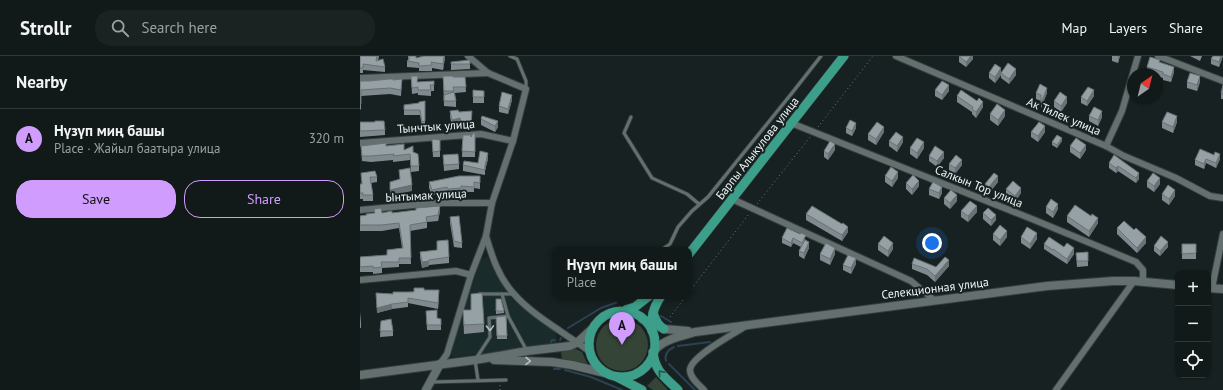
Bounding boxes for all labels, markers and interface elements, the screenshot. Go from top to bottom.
search box [95,10,375,46]
text: Strollr [20,16,71,40]
icon: search [109,17,131,39]
text: Search here [141,18,217,37]
text: Map [1061,19,1087,37]
text: Layers [1109,19,1147,37]
text: Share [1169,19,1203,37]
north arrow [1127,68,1163,104]
text: Nearby [16,71,67,93]
street label: Барпы Алыкулова улица [712,94,802,202]
street label: Ак Тилек улица [1025,94,1103,138]
street label: Тынчтык улица [397,116,475,136]
text: Нүзүп миң башы [54,121,165,140]
text: A [25,130,33,147]
text: 320 m [309,130,344,147]
text: Place · Жайыл баатыра улица [54,140,220,157]
street label: Салкын Тор улица [933,162,1025,211]
button: Save [16,180,176,218]
button: Share [184,180,344,218]
street label: Ынтымак улица [385,185,467,205]
your location [922,233,942,253]
popup [552,247,692,299]
text: Нүзүп миң башы [567,255,677,274]
map controls [1175,270,1211,378]
button: + [1175,270,1211,306]
text: Place [567,274,596,291]
street label: Селекционная улица [880,274,990,302]
button: − [1175,306,1211,342]
pin: A [609,312,635,345]
one-way arrow [485,325,494,331]
button: locate [1175,342,1211,378]
one-way arrow [525,356,531,365]
one-way arrow [659,370,666,378]

